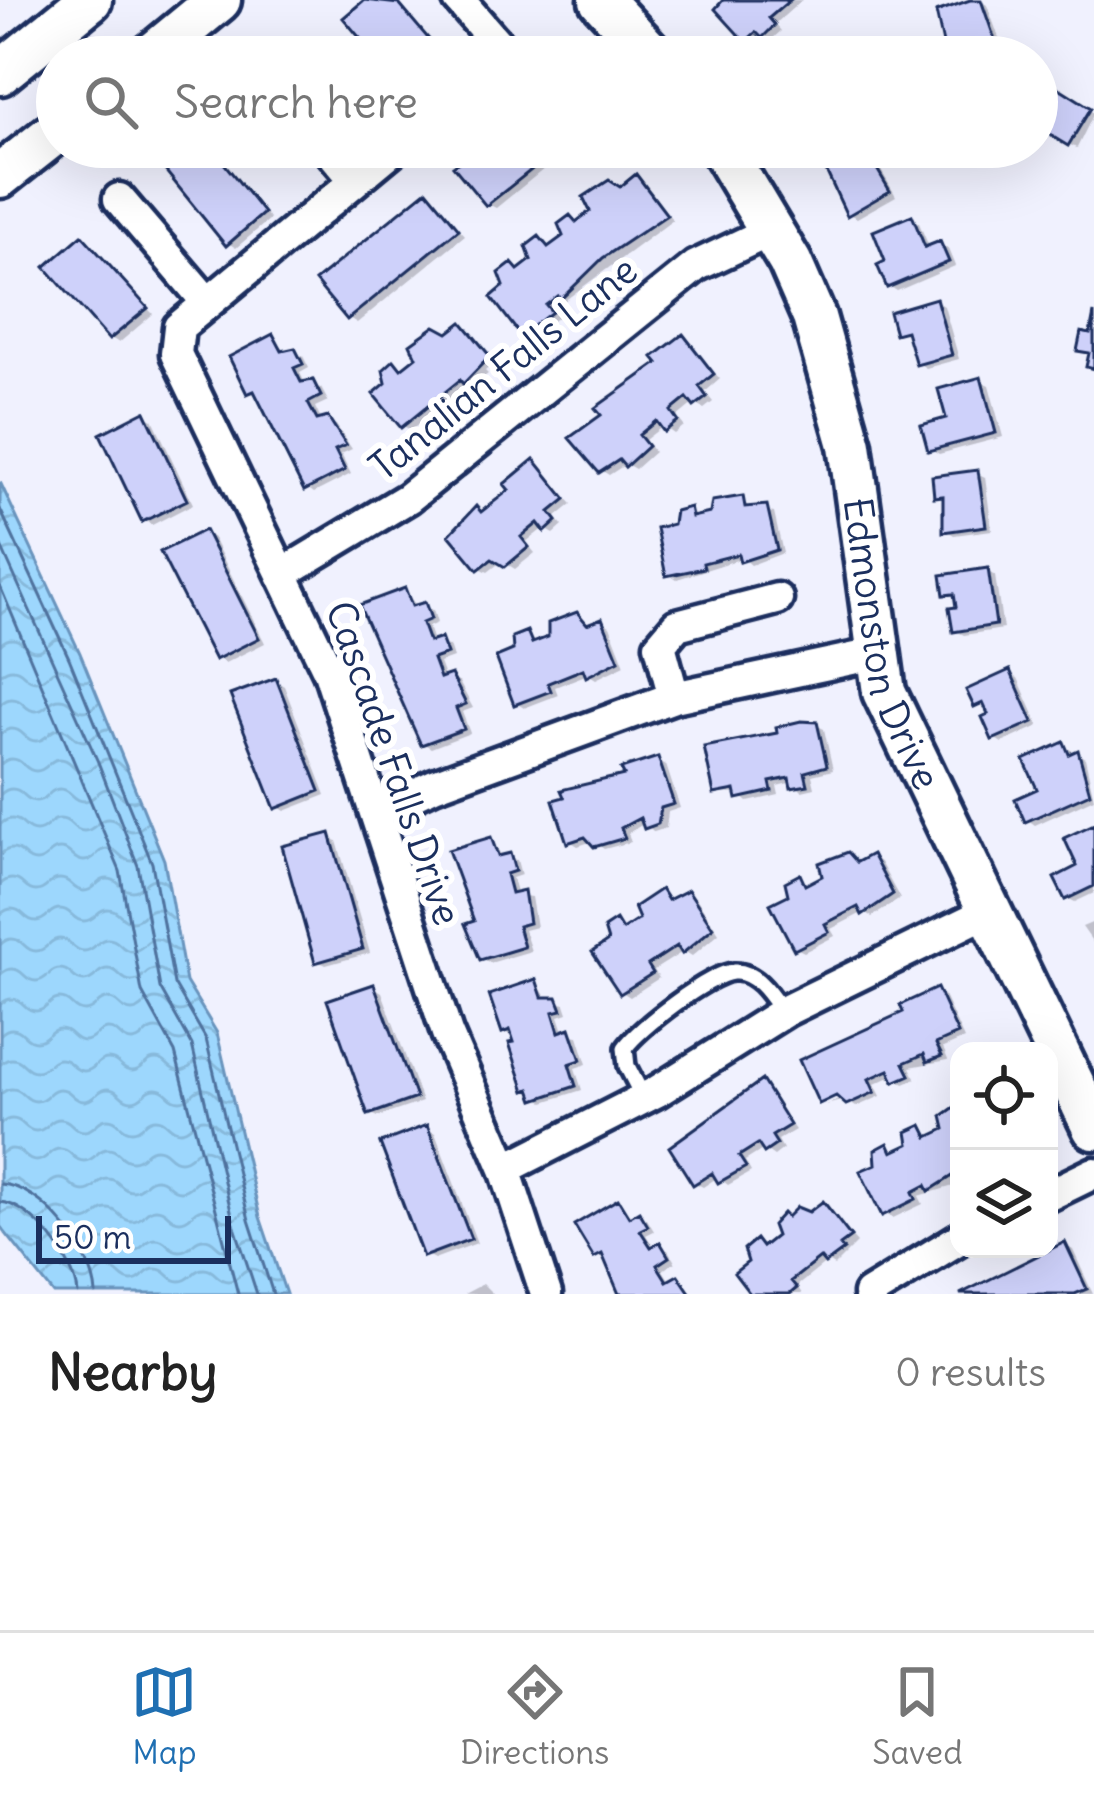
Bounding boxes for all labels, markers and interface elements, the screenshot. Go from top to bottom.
search box [36,36,1058,168]
icon: search [78,69,144,135]
text: Search here [174,74,418,130]
street label: Tanalian Falls Lane [360,245,647,491]
street label: Edmonston Drive [833,495,951,798]
street label: Cascade Falls Drive [315,595,472,932]
map controls [950,1042,1058,1258]
button: locate [950,1042,1058,1150]
button: layers [950,1150,1058,1258]
scale bar [36,1210,231,1263]
text: 50 m [54,1216,131,1258]
text: Nearby [48,1340,217,1404]
text: 0 results [895,1348,1046,1397]
tab: Map [131,1659,197,1773]
tab: Directions [460,1659,609,1773]
tab: Saved [872,1659,963,1773]

